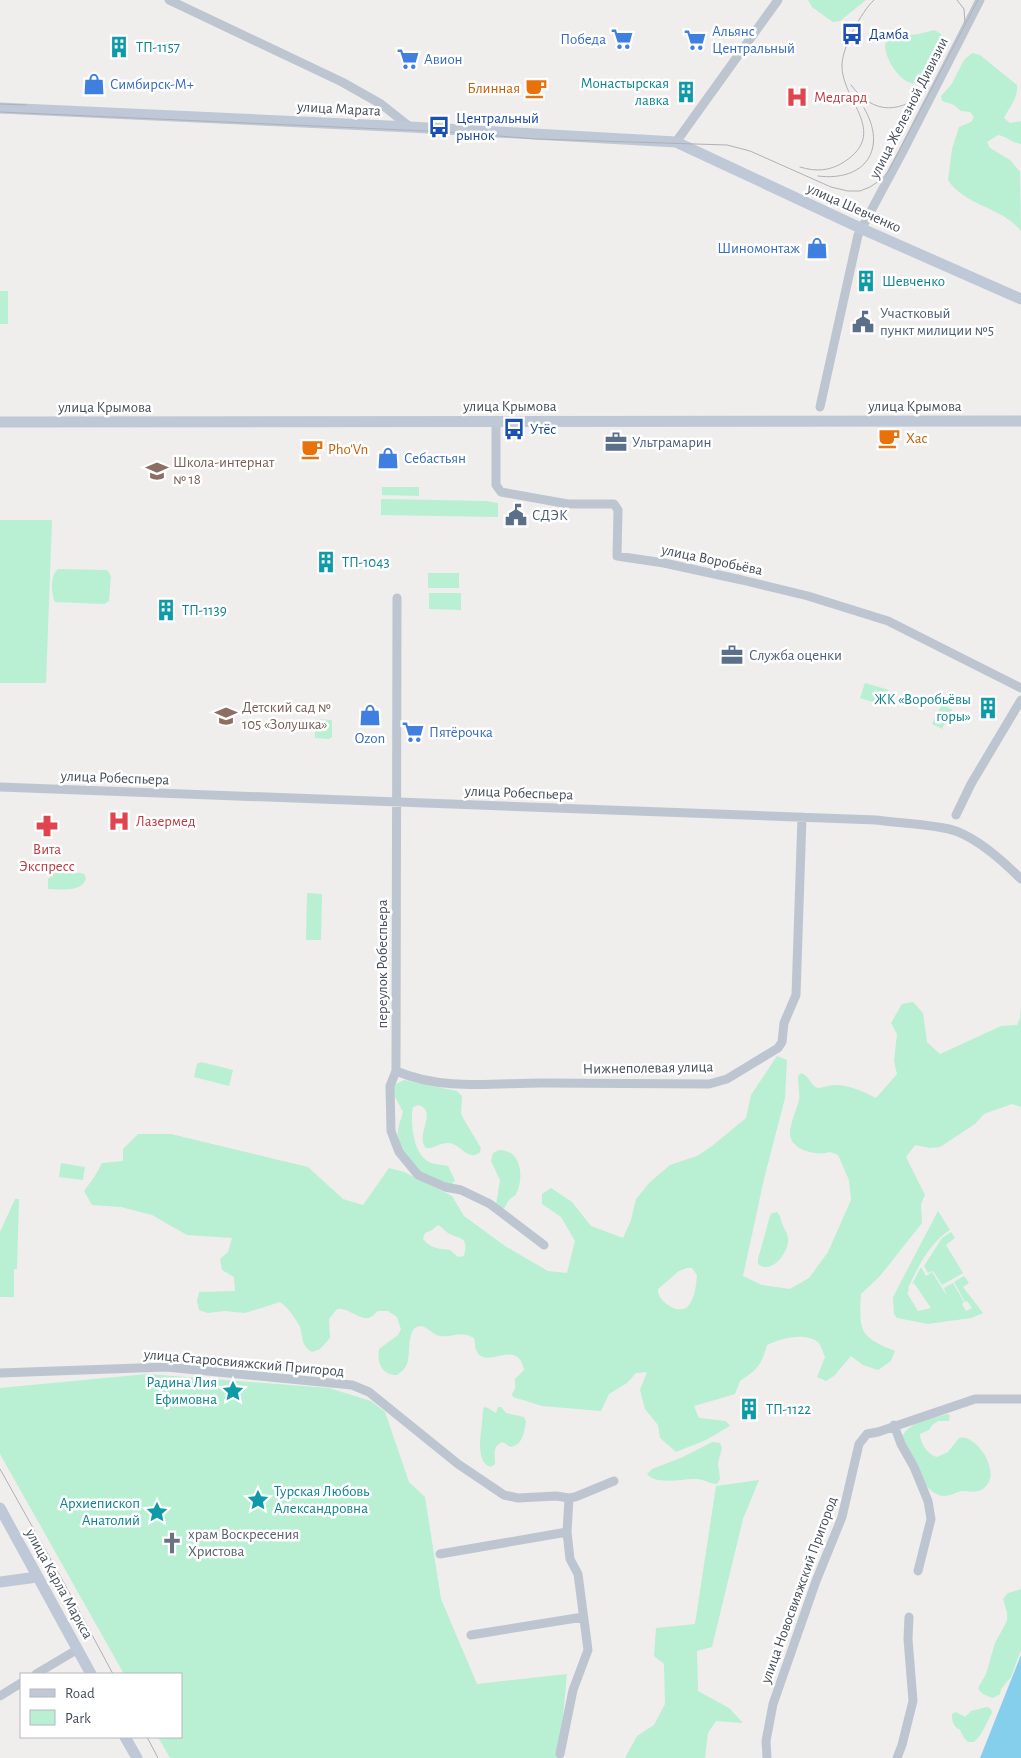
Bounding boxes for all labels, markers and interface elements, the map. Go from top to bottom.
bus stop icon: Дамба [839,21,865,47]
place label: Альянс Центральный [712,24,795,56]
supermarket icon: Победа [609,26,635,52]
supermarket icon: Альянс Центральный [682,27,708,53]
place label: Дамба [869,27,909,42]
place label: Победа [560,32,606,47]
building icon: ТП-1157 [106,34,132,60]
street label: улица Железной Дивизии [866,35,951,182]
place label: ТП-1157 [136,40,180,55]
supermarket icon: Авион [395,46,421,72]
place label: Авион [424,52,463,67]
shop icon: Симбирск-М+ [81,71,107,97]
cafe icon: Блинная [523,75,549,101]
place label: Монастырская лавка [580,76,669,108]
place label: Симбирск-М+ [110,77,194,92]
building icon: Монастырская лавка [673,79,699,105]
place label: Блинная [467,81,520,96]
hospital icon: Медгард [784,84,810,110]
place label: Медгард [814,90,867,105]
street label: улица Марата [296,99,381,119]
place label: Центральный рынок [456,111,539,143]
bus stop icon: Центральный рынок [426,114,452,140]
street label: улица Шевченко [804,180,903,235]
shop icon: Шиномонтаж [804,235,830,261]
place label: Шиномонтаж [717,241,800,256]
building icon: Шевченко [853,268,879,294]
place label: Шевченко [882,274,945,289]
place label: Участковый пункт милиции №5 [880,306,994,338]
public building icon: Участковый пункт милиции №5 [850,309,876,335]
street label: улица Крымова [462,399,557,414]
street label: улица Крымова [867,399,962,414]
street label: улица Крымова [57,400,152,415]
bus stop icon: Утёс [501,416,527,442]
place label: Утёс [530,422,556,437]
cafe icon: Хас [876,425,902,451]
office icon: Ультрамарин [603,429,629,455]
place label: Хас [906,431,928,446]
place label: Ультрамарин [632,435,711,450]
cafe icon: Pho'Vn [299,436,325,462]
place label: Pho'Vn [328,442,368,457]
shop icon: Себастьян [375,445,401,471]
place label: Себастьян [404,451,466,466]
place label: Школа-интернат № 18 [173,455,275,487]
school or university icon: Школа-интернат № 18 [144,458,170,484]
public building icon: СДЭК [503,502,529,528]
place label: СДЭК [532,508,568,523]
street label: улица Воробьёва [659,542,764,578]
building icon: ТП-1043 [313,549,339,575]
place label: ТП-1043 [342,555,390,570]
building icon: ТП-1139 [153,597,179,623]
place label: ТП-1139 [182,603,227,618]
office icon: Служба оценки [719,642,745,668]
place label: Служба оценки [749,648,842,663]
place label: ЖК «Воробьёвы горы» [874,692,971,724]
building icon: ЖК «Воробьёвы горы» [975,695,1001,721]
place label: Детский сад № 105 «Золушка» [242,700,331,732]
shop icon: Ozon [357,702,383,728]
school or university icon: Детский сад № 105 «Золушка» [213,703,239,729]
supermarket icon: Пятёрочка [400,719,426,745]
place label: Пятёрочка [429,725,493,740]
place label: Ozon [355,731,385,746]
street label: улица Робеспьера [59,769,170,787]
street label: улица Робеспьера [463,784,574,802]
hospital icon: Лазермед [106,808,132,834]
pharmacy icon: Вита Экспресс [34,813,60,839]
place label: Лазермед [136,814,196,829]
place label: Вита Экспресс [19,842,75,874]
street label: переулок Робеспьера [375,899,390,1029]
street label: Нижнеполевая улица [583,1059,714,1077]
street label: улица Старосвияжский Пригород [142,1347,345,1379]
place label: Радина Лия Ефимовна [146,1375,217,1407]
place icon: Радина Лия Ефимовна [220,1378,246,1404]
building icon: ТП-1122 [736,1396,762,1422]
place label: ТП-1122 [766,1402,811,1417]
place label: Турская Любовь Александровна [274,1484,370,1516]
place icon: Турская Любовь Александровна [245,1487,271,1513]
street label: улица Новосвияжский Пригород [758,1495,840,1686]
place label: Архиепископ Анатолий [60,1496,140,1528]
place icon: Архиепископ Анатолий [144,1499,170,1525]
street label: улица Карла Маркса [22,1526,96,1642]
place label: храм Воскресения Христова [188,1527,299,1559]
church icon: храм Воскресения Христова [159,1530,185,1556]
legend [20,1673,182,1738]
text: Road [65,1686,95,1701]
text: Park [65,1711,91,1726]

